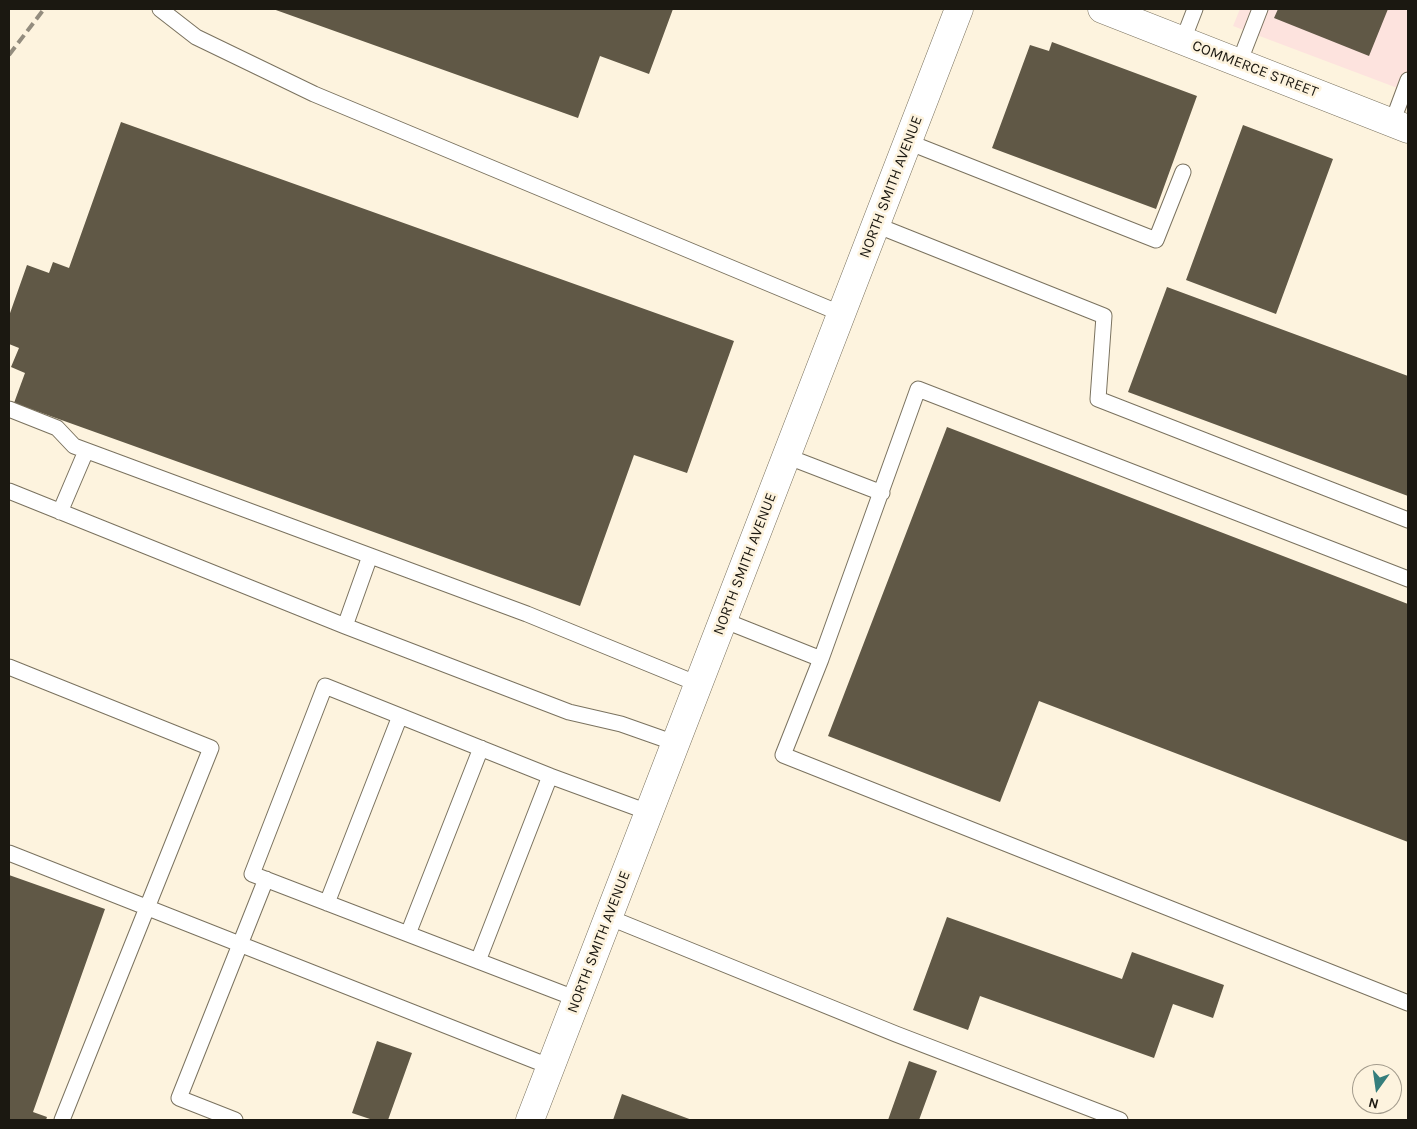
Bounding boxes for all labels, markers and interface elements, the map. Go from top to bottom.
street label: COMMERCE STREET [1190,37,1320,101]
street label: NORTH SMITH AVENUE [856,113,926,261]
street label: NORTH SMITH AVENUE [710,490,780,638]
street label: NORTH SMITH AVENUE [564,868,634,1016]
north arrow [1352,1064,1402,1114]
text: N [1367,1094,1380,1113]

